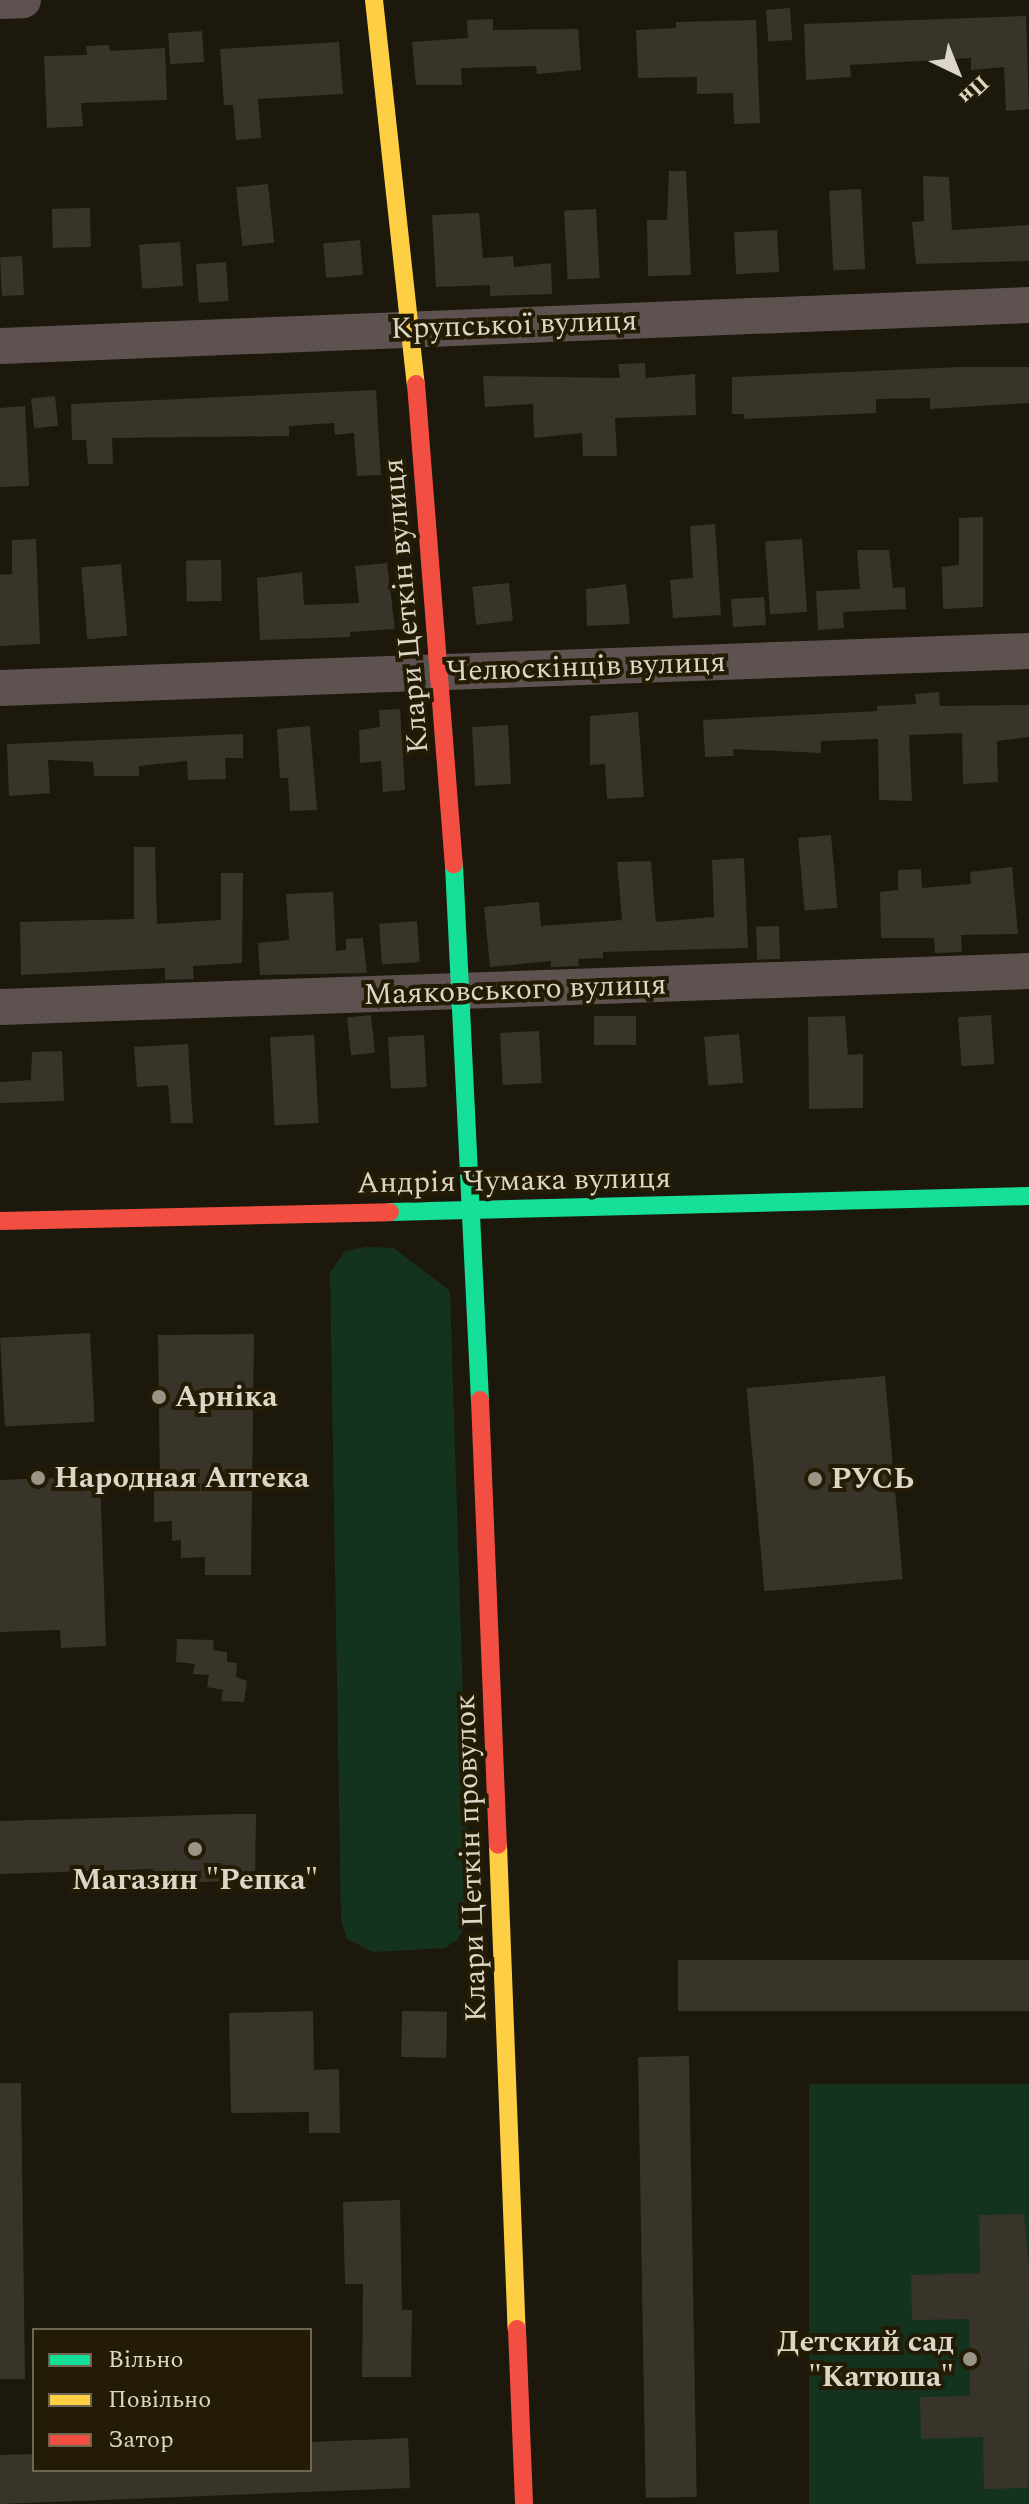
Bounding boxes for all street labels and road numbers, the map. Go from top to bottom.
street label: Крупської вулиця [390,303,638,347]
street label: Клари Цеткін вулиця [375,457,437,755]
street label: Челюскінців вулиця [446,644,726,690]
street label: Маяковського вулиця [363,967,667,1013]
street label: Андрія Чумака вулиця [356,1160,672,1202]
street label: Клари Цеткін провулок [447,1693,495,2023]

